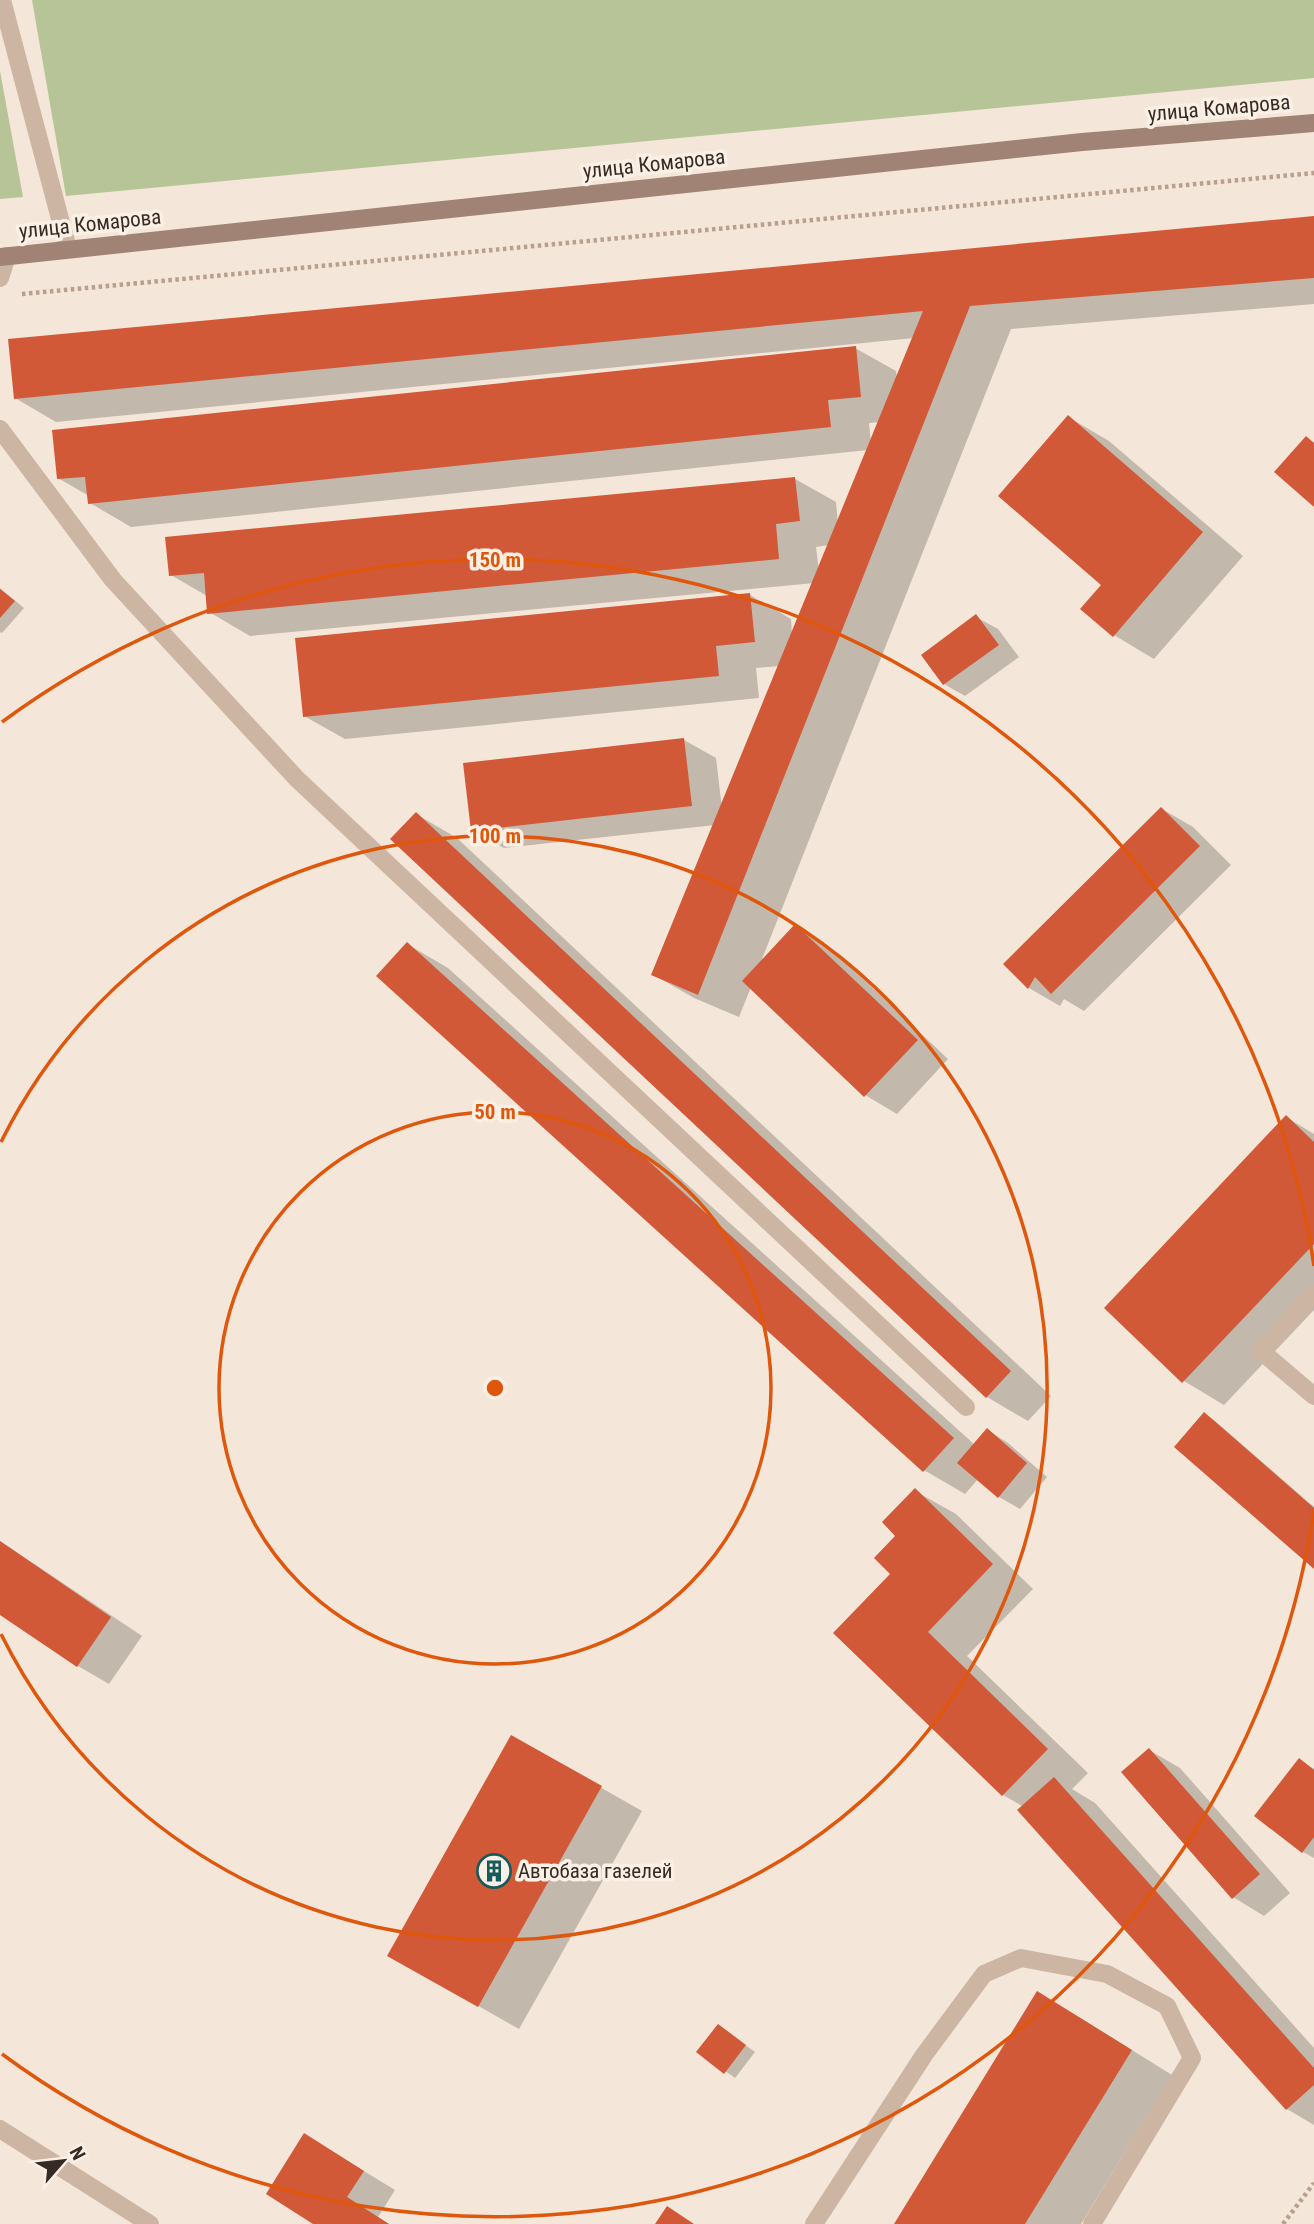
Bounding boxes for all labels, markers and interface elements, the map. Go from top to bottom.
street label: улица Комарова [1147,90,1291,126]
street label: улица Комарова [582,145,726,183]
street label: улица Комарова [18,205,162,243]
text: 150 m [469,548,521,572]
text: 100 m [469,824,521,848]
text: 50 m [474,1100,516,1124]
centre of rings [483,1376,507,1400]
building icon: Автобаза газелей [475,1852,513,1890]
place label: Автобаза газелей [518,1859,672,1883]
north arrow [28,2126,98,2196]
text: N [65,2143,90,2164]

